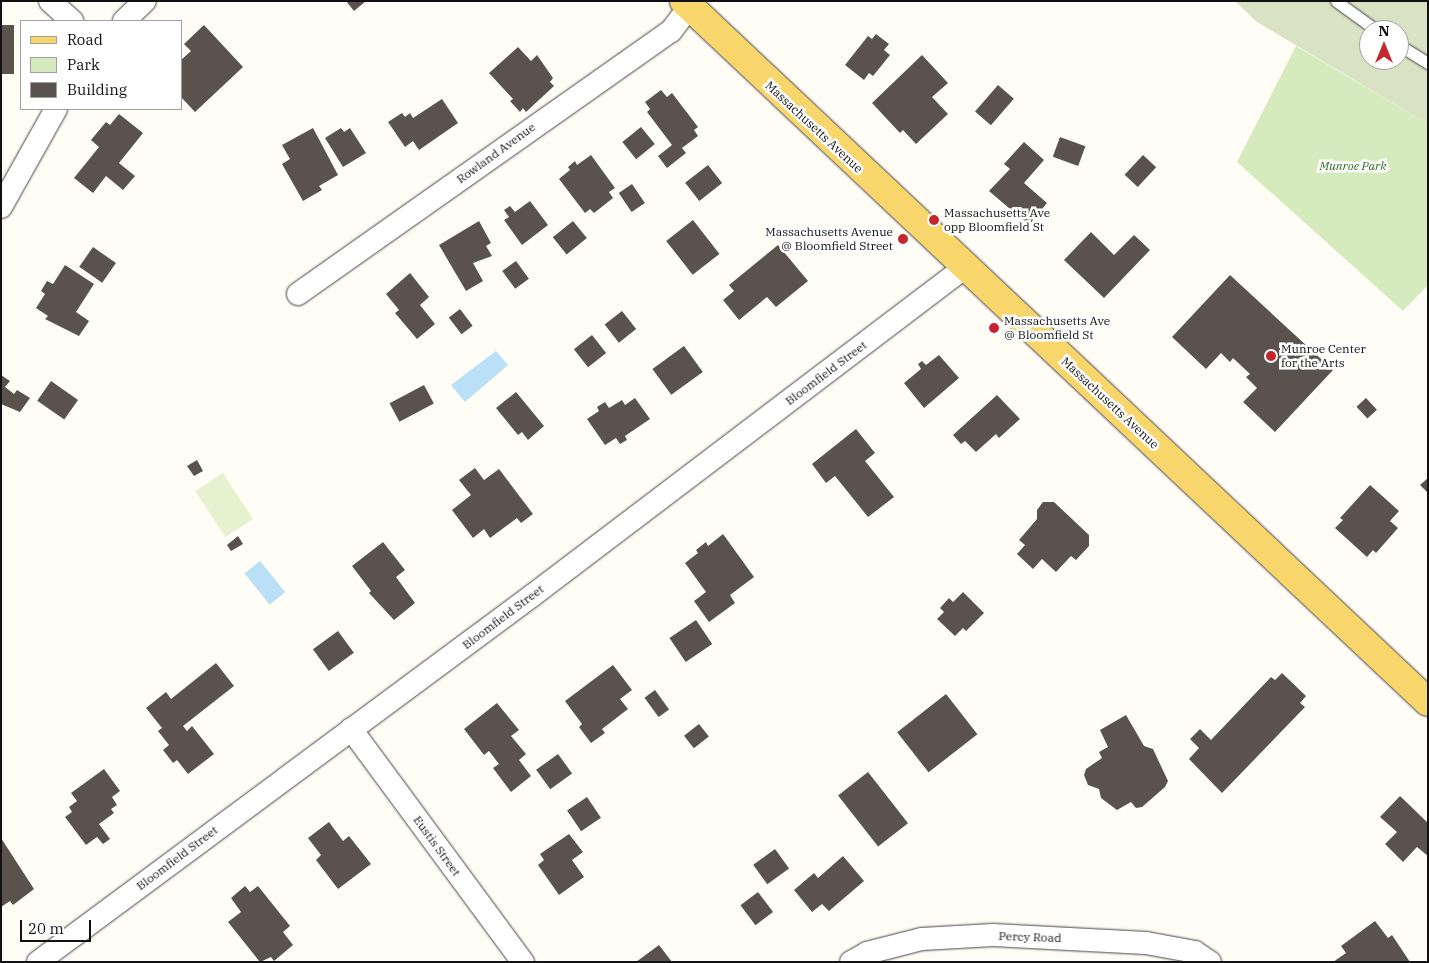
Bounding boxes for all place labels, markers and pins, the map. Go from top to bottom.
place label: Massachusetts Ave opp Bloomfield St [944,206,1050,234]
marker: Massachusetts Ave opp Bloomfield St [928,214,940,226]
place label: Massachusetts Avenue @ Bloomfield Street [765,225,893,253]
marker: Massachusetts Avenue @ Bloomfield Street [897,233,909,245]
place label: Massachusetts Ave @ Bloomfield St [1004,314,1110,342]
marker: Massachusetts Ave @ Bloomfield St [988,322,1000,334]
place label: Munroe Center for the Arts [1281,342,1366,370]
marker: Munroe Center for the Arts [1265,350,1277,362]

